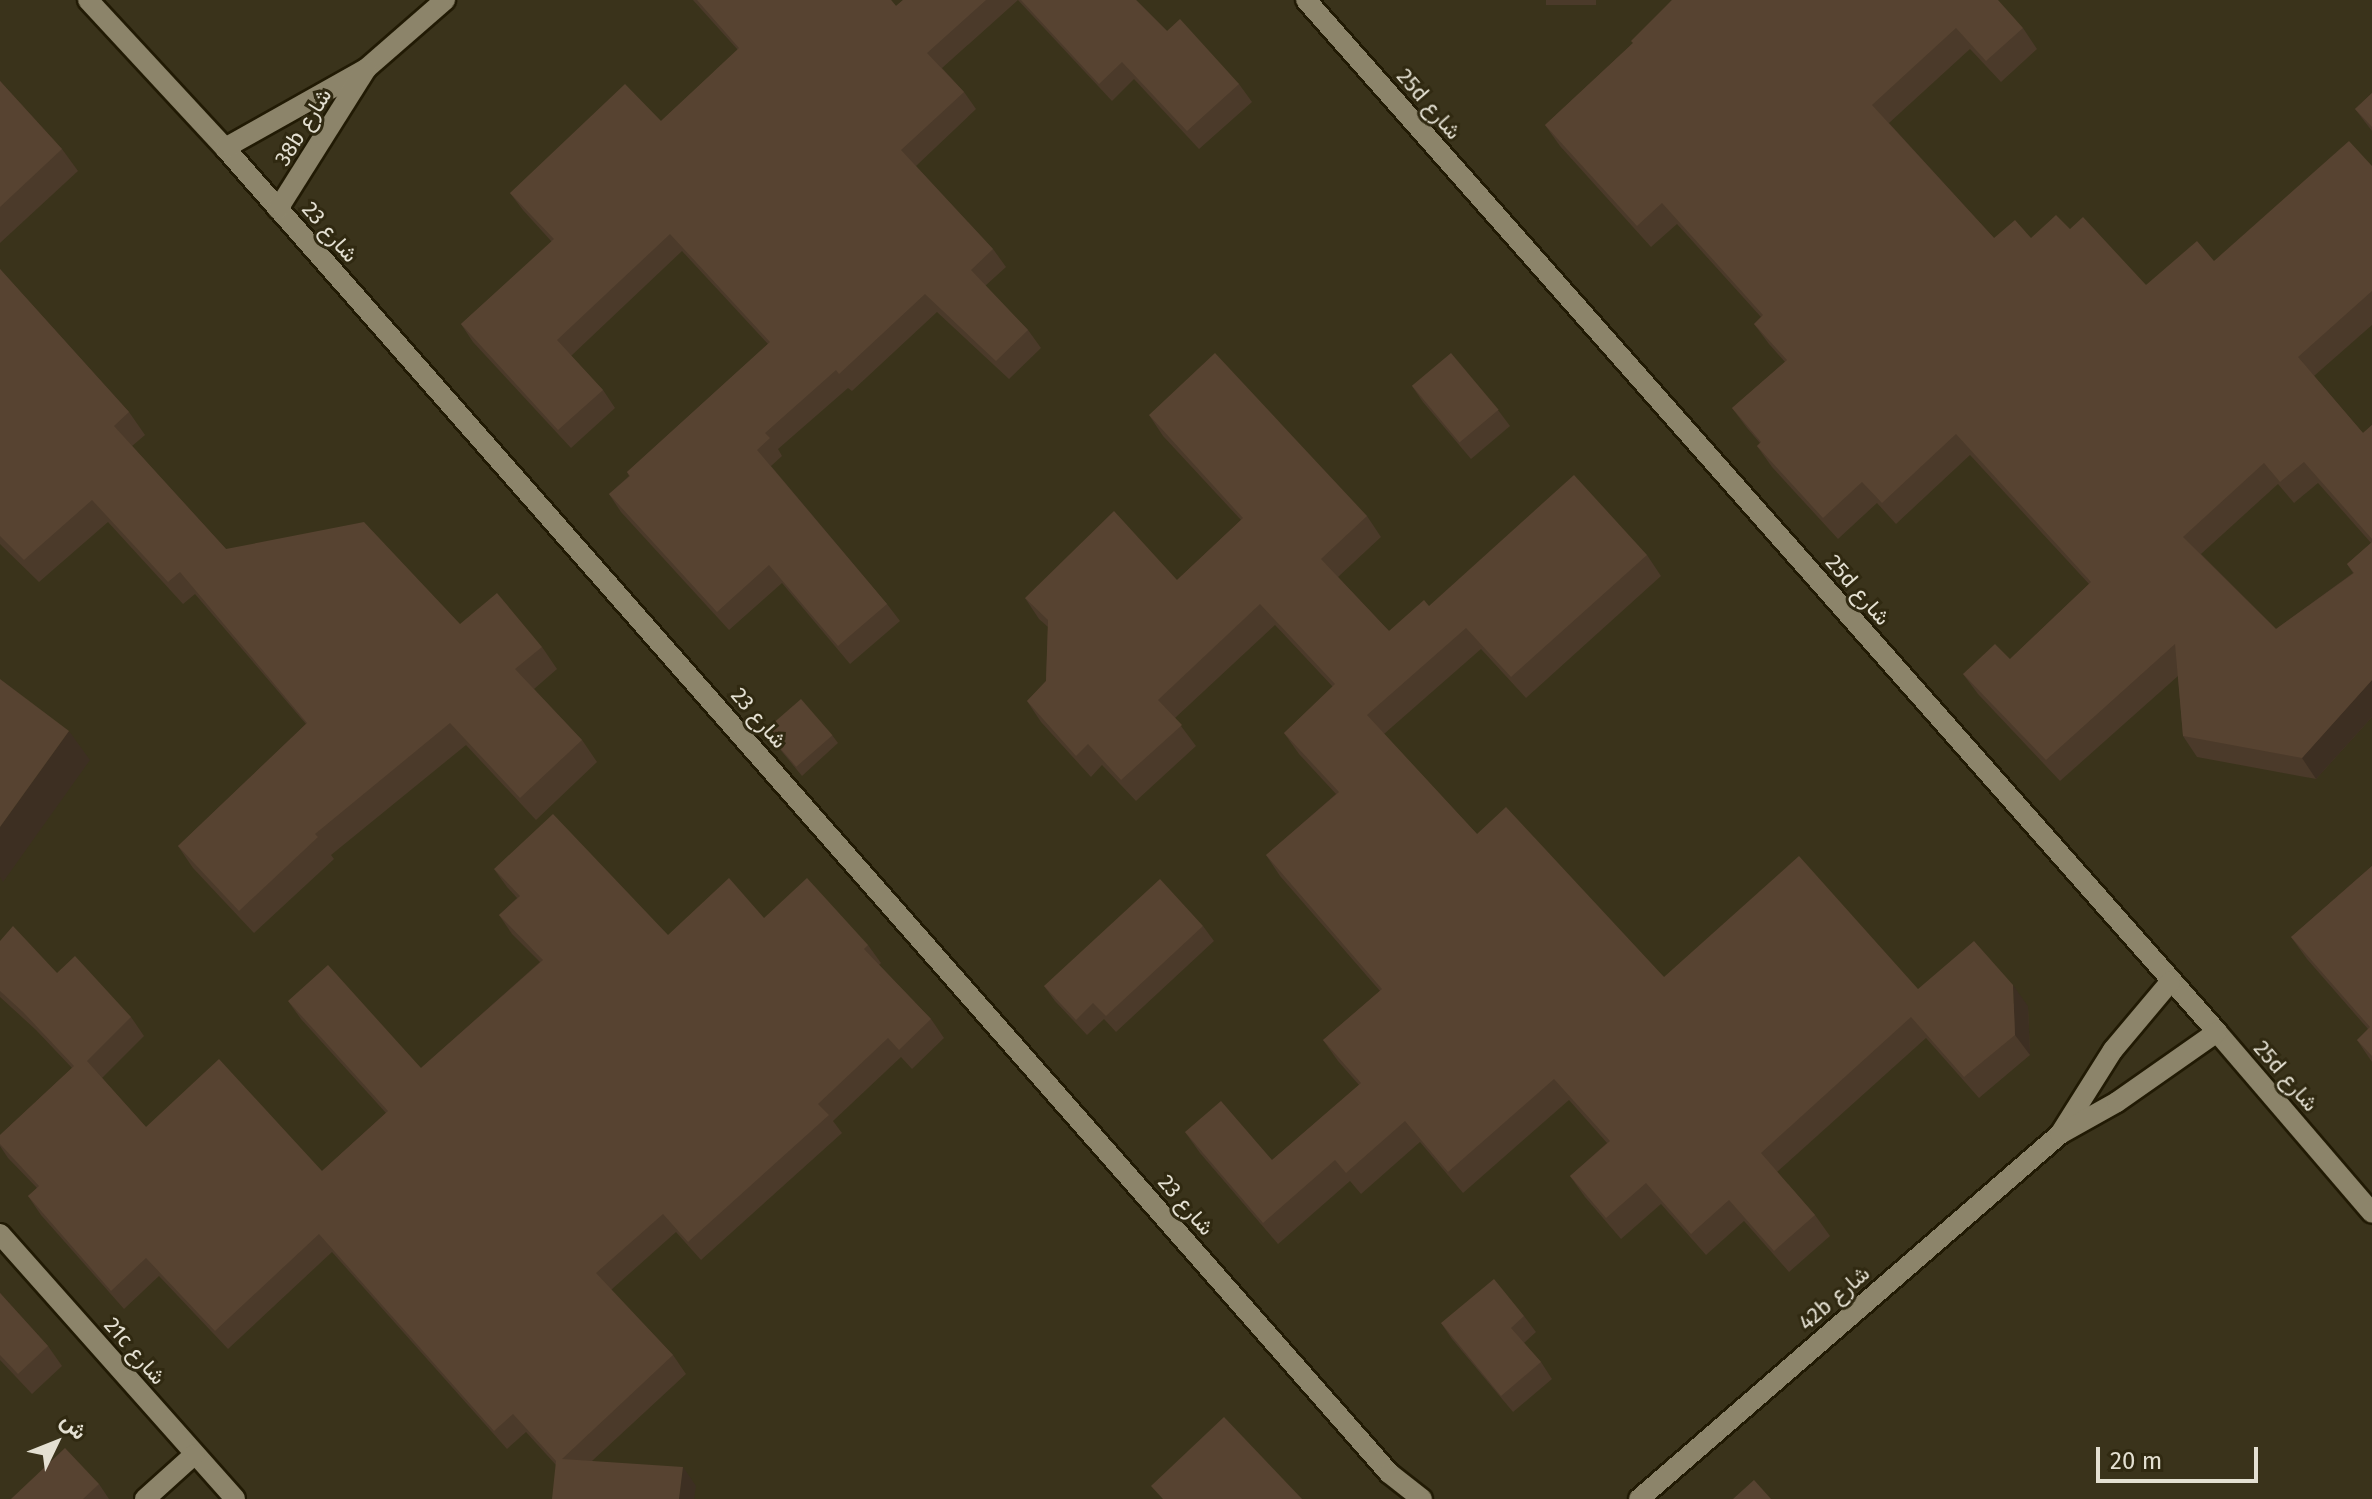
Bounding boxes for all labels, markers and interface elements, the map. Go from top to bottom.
street label: 25d شارع [1391,63,1467,145]
street label: 38b شارع [269,83,337,171]
street label: شارع 23 [296,196,364,268]
street label: 25d شارع [1820,549,1896,631]
street label: شارع 23 [725,682,793,754]
street label: 25d شارع [2248,1035,2324,1117]
street label: شارع 23 [1152,1169,1220,1241]
street label: 42b شارع [1793,1260,1875,1336]
street label: 21c شارع [99,1312,171,1390]
north arrow [16,1403,96,1483]
text: ش [55,1407,93,1445]
scale bar [2100,1431,2262,1481]
text: 20 m [2110,1447,2162,1475]

